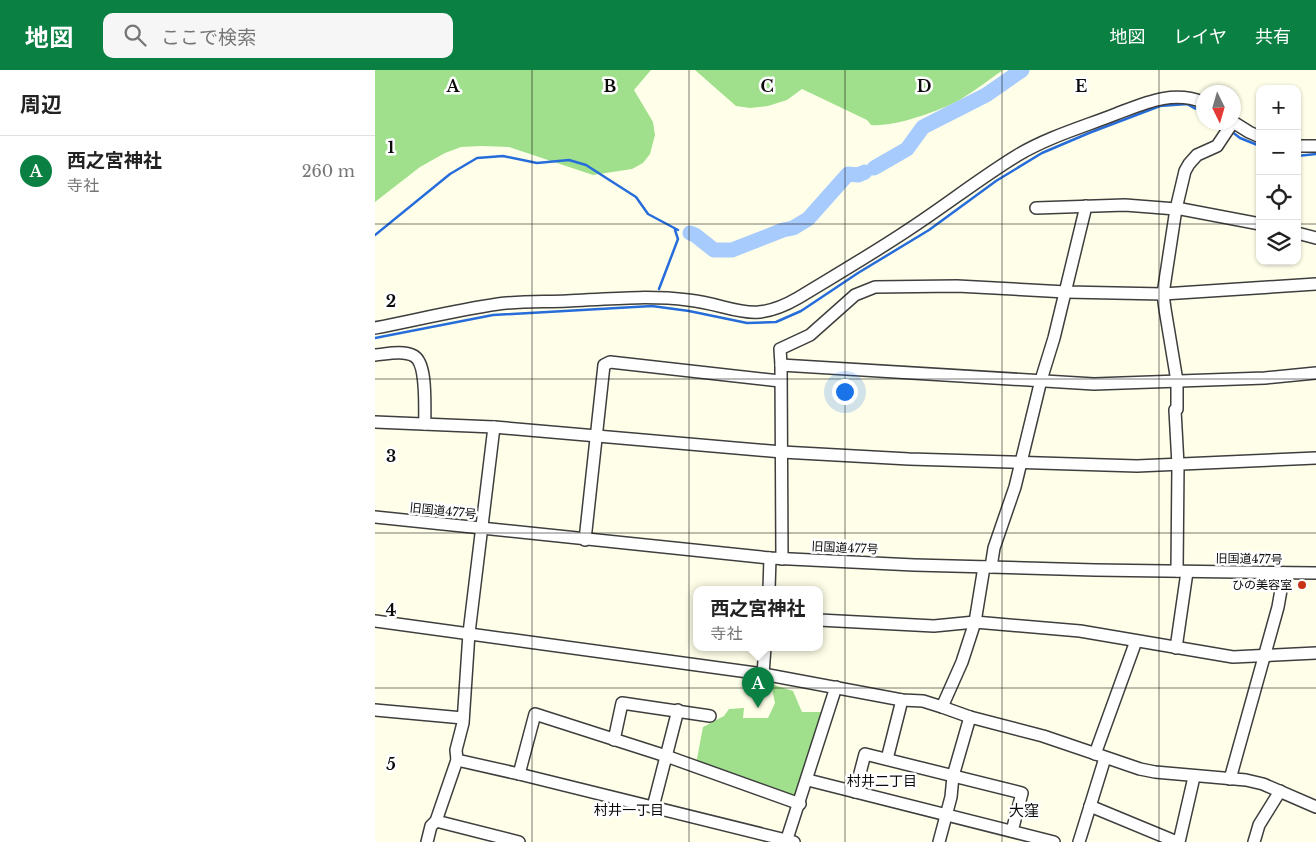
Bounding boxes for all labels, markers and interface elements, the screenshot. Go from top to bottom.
search box [103,13,453,58]
icon: search [121,21,149,49]
text: 地図 [25,23,73,52]
text: ここで検索 [161,26,256,49]
text: 地図 [1110,26,1146,48]
text: レイヤ [1174,26,1227,48]
text: 共有 [1255,26,1291,48]
text: A [446,76,461,96]
text: B [604,76,617,96]
text: C [760,76,774,96]
text: D [917,76,931,96]
text: E [1075,76,1087,96]
north arrow [1196,85,1241,130]
map controls [1256,85,1301,265]
button: + [1256,85,1301,130]
text: 周辺 [20,92,62,118]
button: − [1256,130,1301,175]
text: 1 [388,137,395,157]
text: 西之宮神社 [67,149,162,172]
text: A [30,161,42,181]
text: 260 m [302,161,355,181]
text: 寺社 [67,175,99,195]
button: locate [1256,175,1301,220]
button: layers [1256,220,1301,265]
text: 2 [386,291,396,311]
your location [832,379,858,405]
text: 3 [386,446,396,466]
street label: 旧国道477号 [409,500,477,521]
street label: 旧国道477号 [811,538,879,557]
street label: 旧国道477号 [1215,550,1283,567]
place label: ひの美容室 [1232,577,1292,592]
marker: ひの美容室 [1296,579,1308,591]
popup [693,586,823,651]
text: 西之宮神社 [710,597,806,620]
text: 4 [386,600,396,620]
text: 寺社 [710,623,743,643]
pin: A [742,667,774,708]
text: 5 [386,754,396,774]
district label: 村井二丁目 [847,772,917,790]
district label: 村井一丁目 [594,801,664,819]
district label: 大窪 [1009,801,1039,820]

